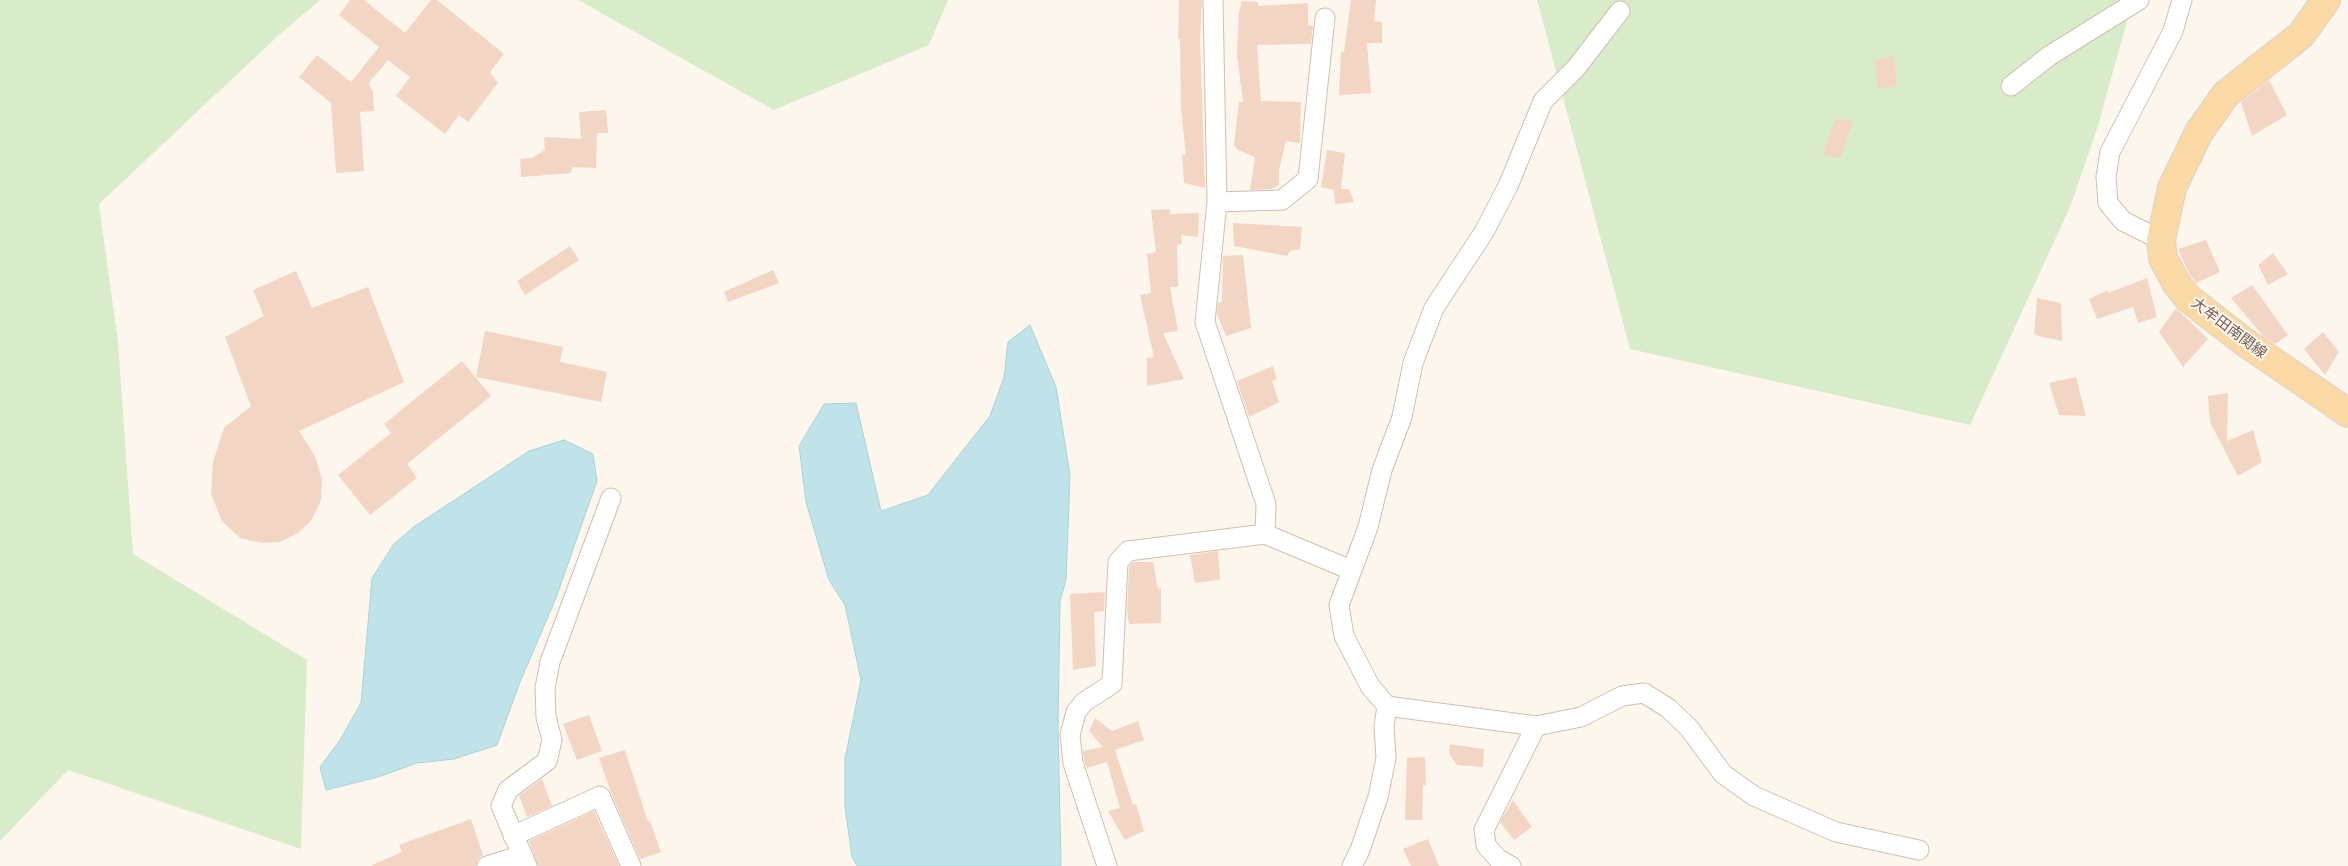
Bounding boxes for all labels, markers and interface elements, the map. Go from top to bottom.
street label: 大牟田南関線 [2188,294,2270,362]

